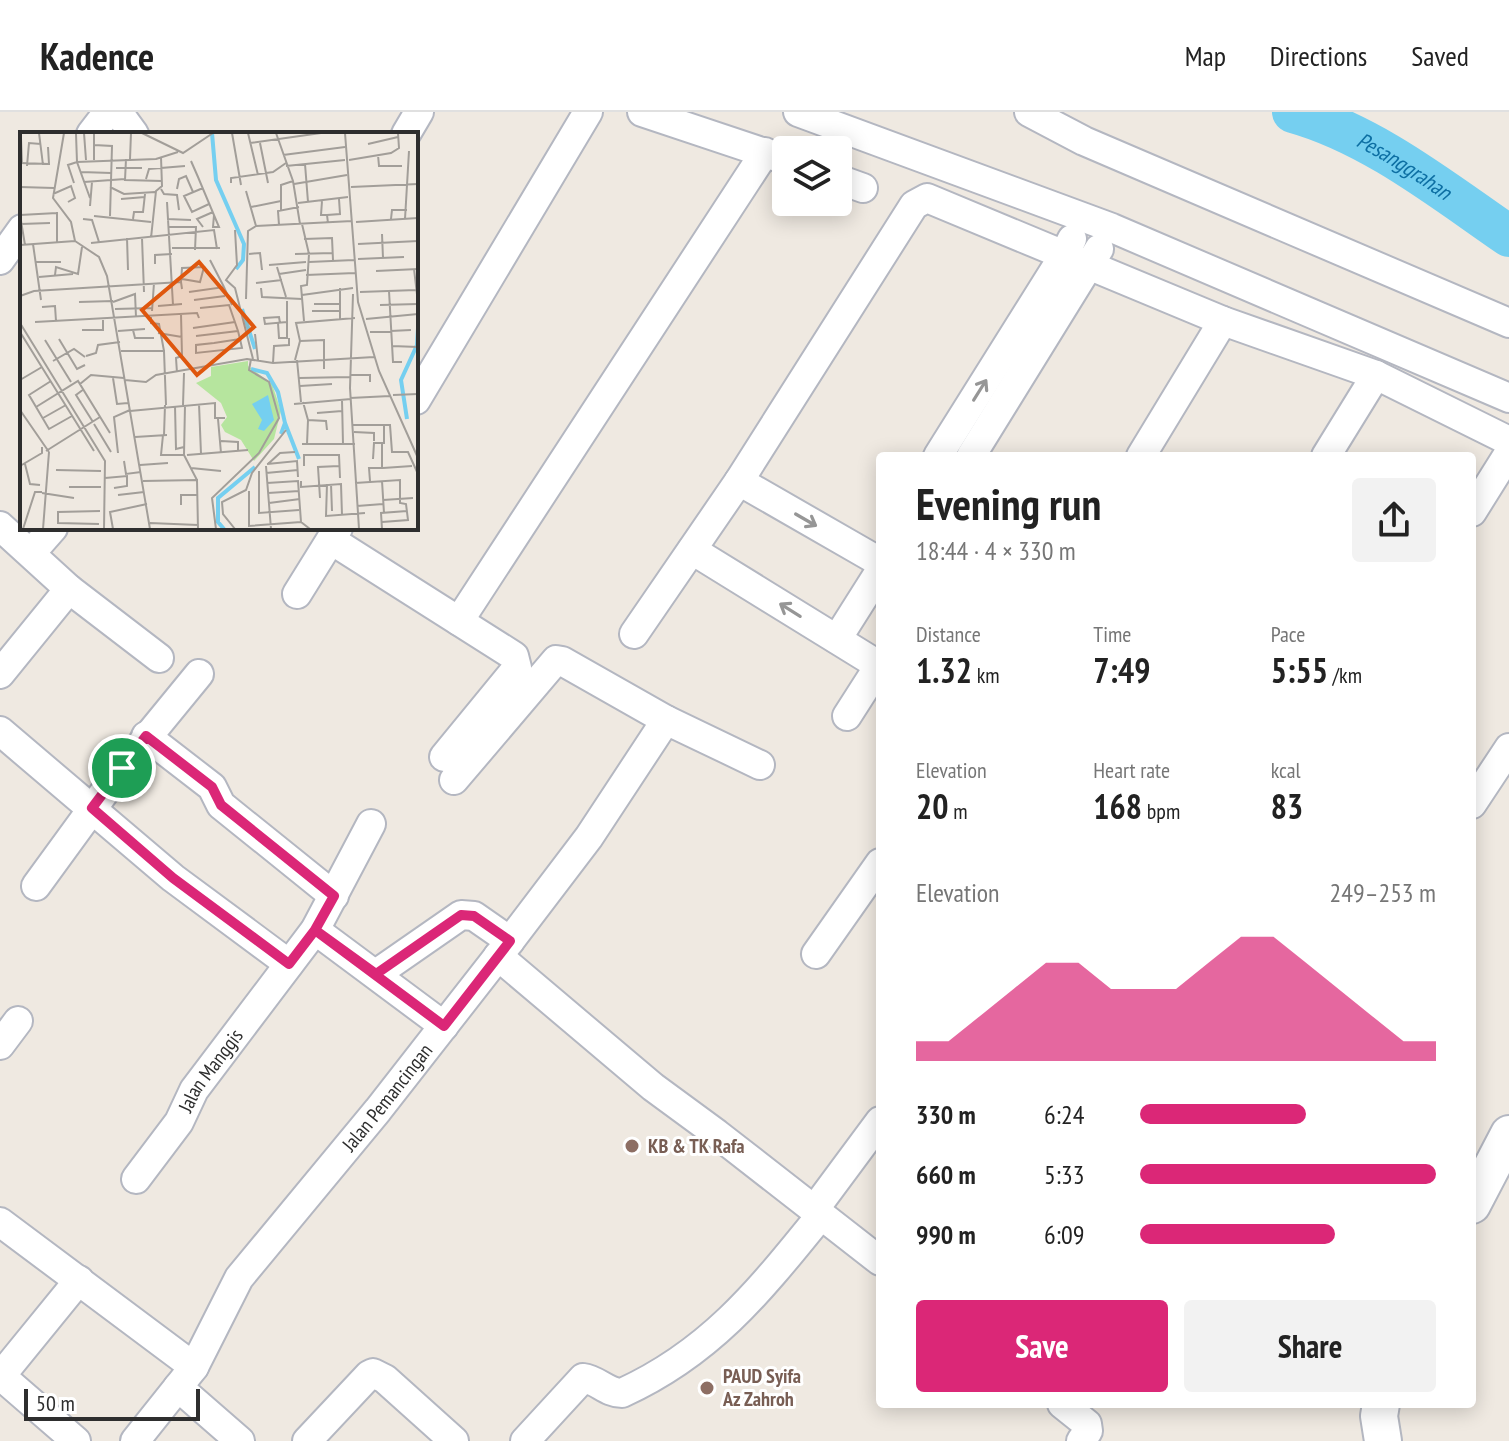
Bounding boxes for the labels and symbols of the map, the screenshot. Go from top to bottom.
water label: Pesanggrahan [1352,126,1458,206]
inset map [20,132,418,530]
one-way arrow [972,379,988,402]
one-way arrow [794,512,817,528]
one-way arrow [779,602,802,618]
pin [88,734,156,802]
street label: Jalan Manggis [172,1023,249,1117]
street label: Jalan Pemancingan [336,1038,438,1157]
place label: KB & TK Rafa [648,1133,745,1159]
marker: KB & TK Rafa [623,1137,641,1155]
place label: PAUD Syifa Az Zahroh [722,1363,801,1412]
marker: PAUD Syifa Az Zahroh [698,1379,716,1397]
scale bar [24,1385,200,1421]

